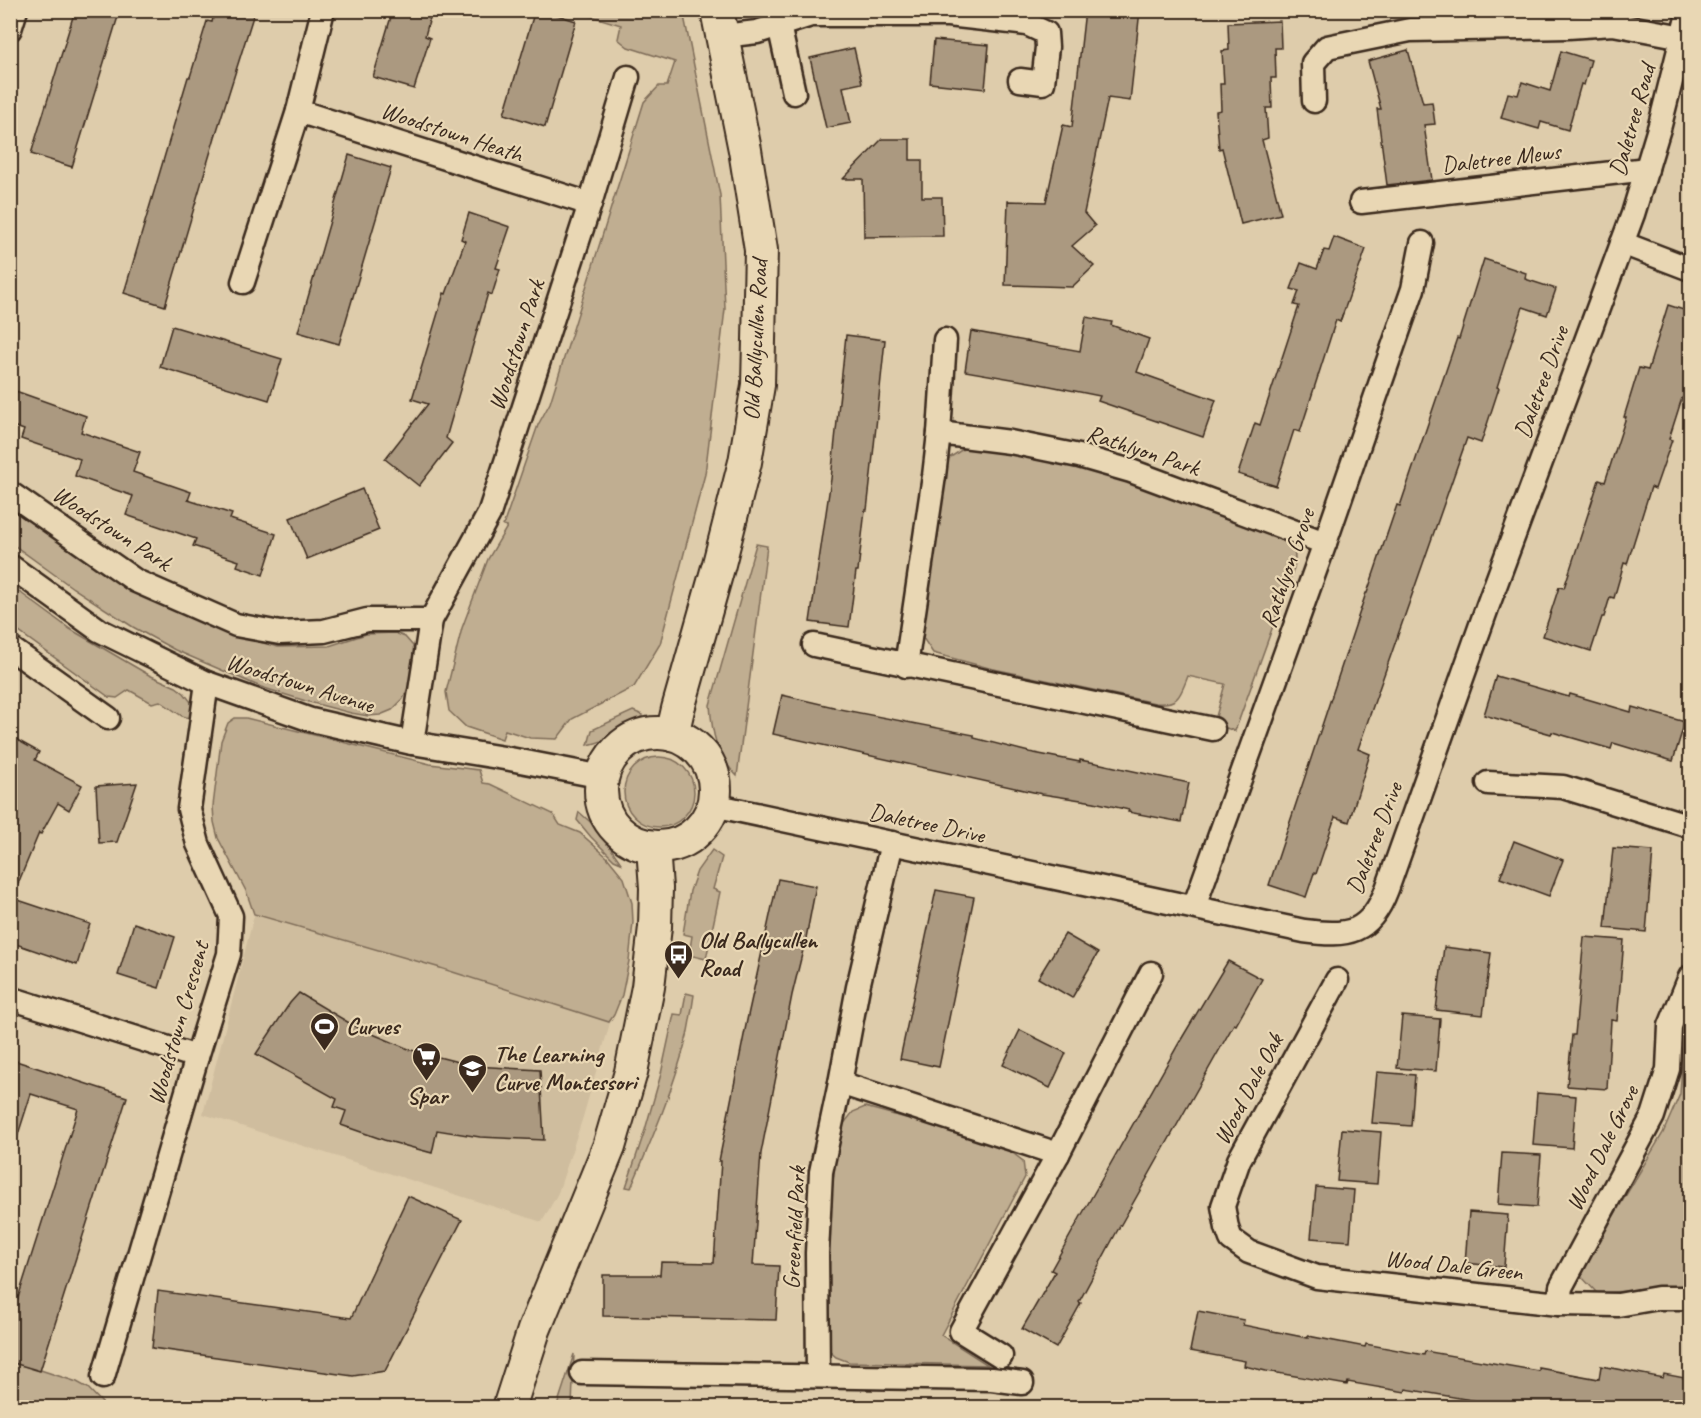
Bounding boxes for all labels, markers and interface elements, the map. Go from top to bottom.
street label: Daletree Road [1602,57,1663,179]
street label: Woodstown Heath [377,95,528,170]
street label: Daletree Mews [1440,136,1564,180]
street label: Old Ballycullen Road [736,255,774,421]
street label: Woodstown Park [481,274,552,414]
street label: Daletree Drive [1507,320,1576,442]
street label: Rathlyon Park [1083,418,1205,483]
street label: Woodstown Park [47,479,179,579]
street label: Rathlyon Grove [1253,502,1322,631]
street label: Woodstown Avenue [223,646,379,720]
street label: Daletree Drive [1339,776,1410,898]
street label: Daletree Drive [867,796,990,850]
place label: Old Ballycullen Road [699,925,819,983]
street label: Woodstown Crescent [140,936,216,1108]
bus stop icon: Old Ballycullen Road [662,938,694,980]
sports icon: Curves [309,1010,341,1052]
place label: Curves [346,1011,402,1041]
street label: Wood Dale Oak [1206,1027,1291,1150]
place label: The Learning Curve Montessori [494,1039,640,1097]
supermarket icon: Spar [411,1040,443,1082]
school or university icon: The Learning Curve Montessori [457,1052,489,1094]
street label: Wood Dale Grove [1559,1078,1646,1216]
place label: Spar [407,1081,450,1111]
street label: Greenfield Park [776,1164,812,1290]
street label: Wood Dale Green [1384,1243,1525,1287]

